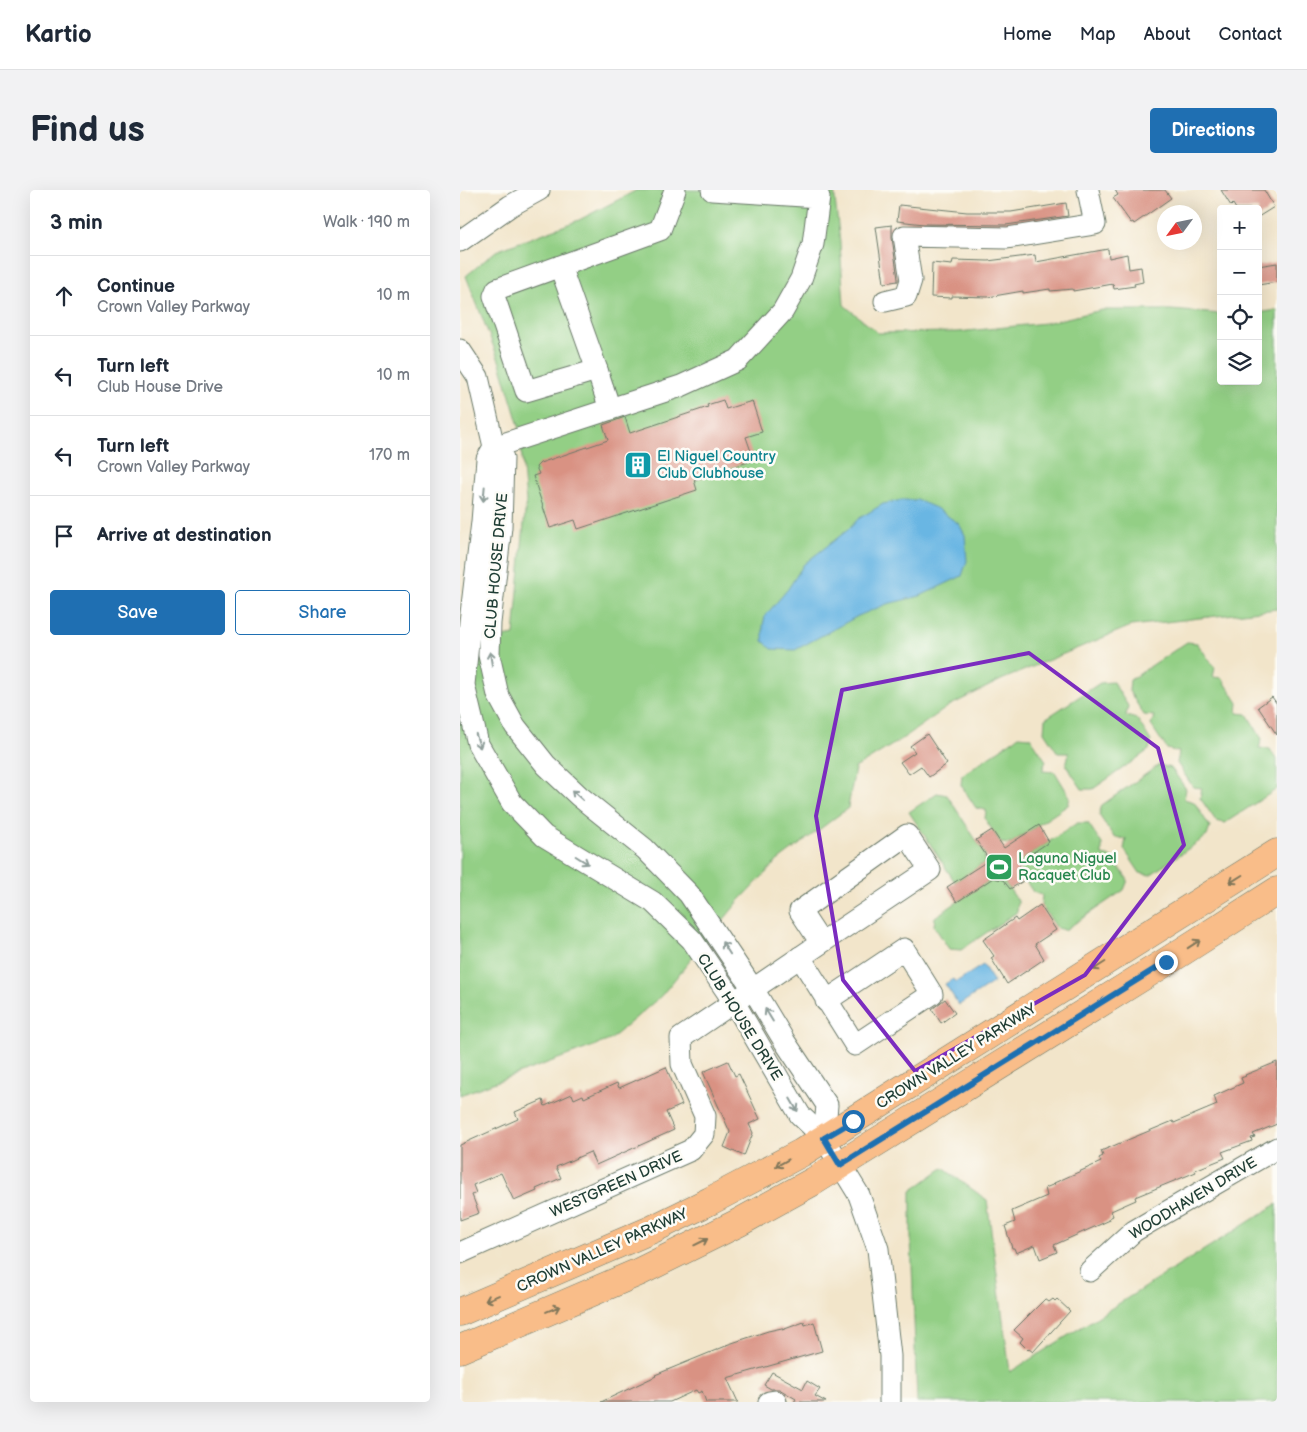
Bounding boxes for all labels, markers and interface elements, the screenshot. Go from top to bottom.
text: Kartio [25,20,92,49]
text: Home [1003,24,1052,45]
text: Map [1080,24,1116,45]
text: About [1144,24,1191,45]
text: Contact [1219,24,1282,45]
button: Directions [1150,108,1277,153]
text: Find us [30,109,145,152]
north arrow [1157,205,1202,250]
map controls [1217,205,1262,385]
button: + [1217,205,1262,250]
text: 3 min [50,210,103,235]
text: Walk · 190 m [323,213,410,232]
button: − [1217,250,1262,295]
text: Continue [97,275,175,298]
icon: ahead [50,282,78,310]
text: 10 m [377,286,410,305]
button: locate [1217,295,1262,340]
text: Crown Valley Parkway [97,298,250,317]
button: layers [1217,340,1262,385]
text: Turn left [97,355,169,378]
icon: left [50,362,78,390]
text: 10 m [377,366,410,385]
text: Club House Drive [97,378,223,397]
text: Turn left [97,435,169,458]
icon: left [50,442,78,470]
text: 170 m [369,446,410,465]
place label: El Niguel Country Club Clubhouse [657,447,776,483]
building icon: El Niguel Country Club Clubhouse [623,450,653,480]
text: Crown Valley Parkway [97,458,250,477]
one-way arrow [480,485,489,501]
street label: CLUB HOUSE DRIVE [481,492,512,640]
icon: arrive [50,522,78,550]
text: Arrive at destination [97,524,272,547]
button: Save [50,590,225,635]
button: Share [235,590,410,635]
one-way arrow [485,651,495,667]
one-way arrow [474,732,483,748]
one-way arrow [571,789,584,801]
place label: Laguna Niguel Racquet Club [1018,849,1117,885]
sports icon: Laguna Niguel Racquet Club [984,852,1014,882]
one-way arrow [575,856,589,866]
one-way arrow [1229,874,1243,884]
one-way arrow [1186,939,1200,949]
one-way arrow [721,941,731,955]
street label: CLUB HOUSE DRIVE [693,950,786,1084]
route end [1155,951,1178,974]
one-way arrow [1092,961,1106,971]
street label: CROWN VALLEY PARKWAY [873,999,1040,1113]
one-way arrow [763,1009,773,1023]
one-way arrow [790,1097,800,1111]
route start [842,1110,865,1133]
street label: WESTGREEN DRIVE [547,1147,685,1222]
street label: WOODHAVEN DRIVE [1126,1153,1261,1244]
one-way arrow [775,1159,790,1168]
street label: CROWN VALLEY PARKWAY [514,1204,691,1297]
one-way arrow [693,1237,708,1246]
one-way arrow [485,1295,500,1304]
one-way arrow [545,1304,560,1313]

